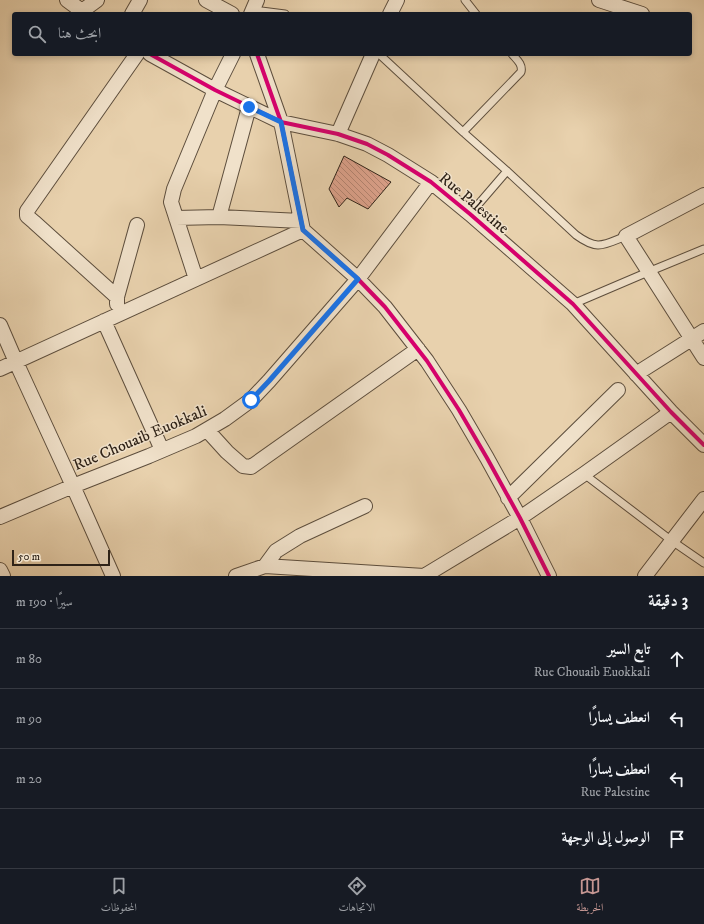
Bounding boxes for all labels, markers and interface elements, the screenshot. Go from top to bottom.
search box [12,12,692,56]
icon: search [26,23,48,45]
text: ابحث هنا [58,24,101,43]
route end [240,98,258,116]
street label: Rue Palestine [435,168,513,238]
route start [242,391,260,409]
street label: Rue Chouaib Euokkali [70,401,210,475]
scale bar [12,548,110,567]
text: 50 m [18,550,40,564]
text: 3 دقيقة [648,590,688,612]
text: سيرًا · 190 m [16,594,73,610]
text: تابع السير [608,640,650,659]
icon: ahead [666,648,688,670]
text: 80 m [16,651,42,667]
text: Rue Chouaib Euokkali [534,664,650,680]
text: انعطف يسارًا [589,708,650,727]
icon: left [666,708,688,730]
text: 90 m [16,711,42,727]
text: انعطف يسارًا [589,760,650,779]
icon: left [666,768,688,790]
text: 20 m [16,771,42,787]
text: Rue Palestine [581,784,650,800]
text: الوصول إلى الوجهة [561,828,650,847]
icon: arrive [666,828,688,850]
tab: المحفوظات [101,875,137,918]
tab: الاتجاهات [338,875,375,918]
tab: الخريطة [577,875,603,918]

